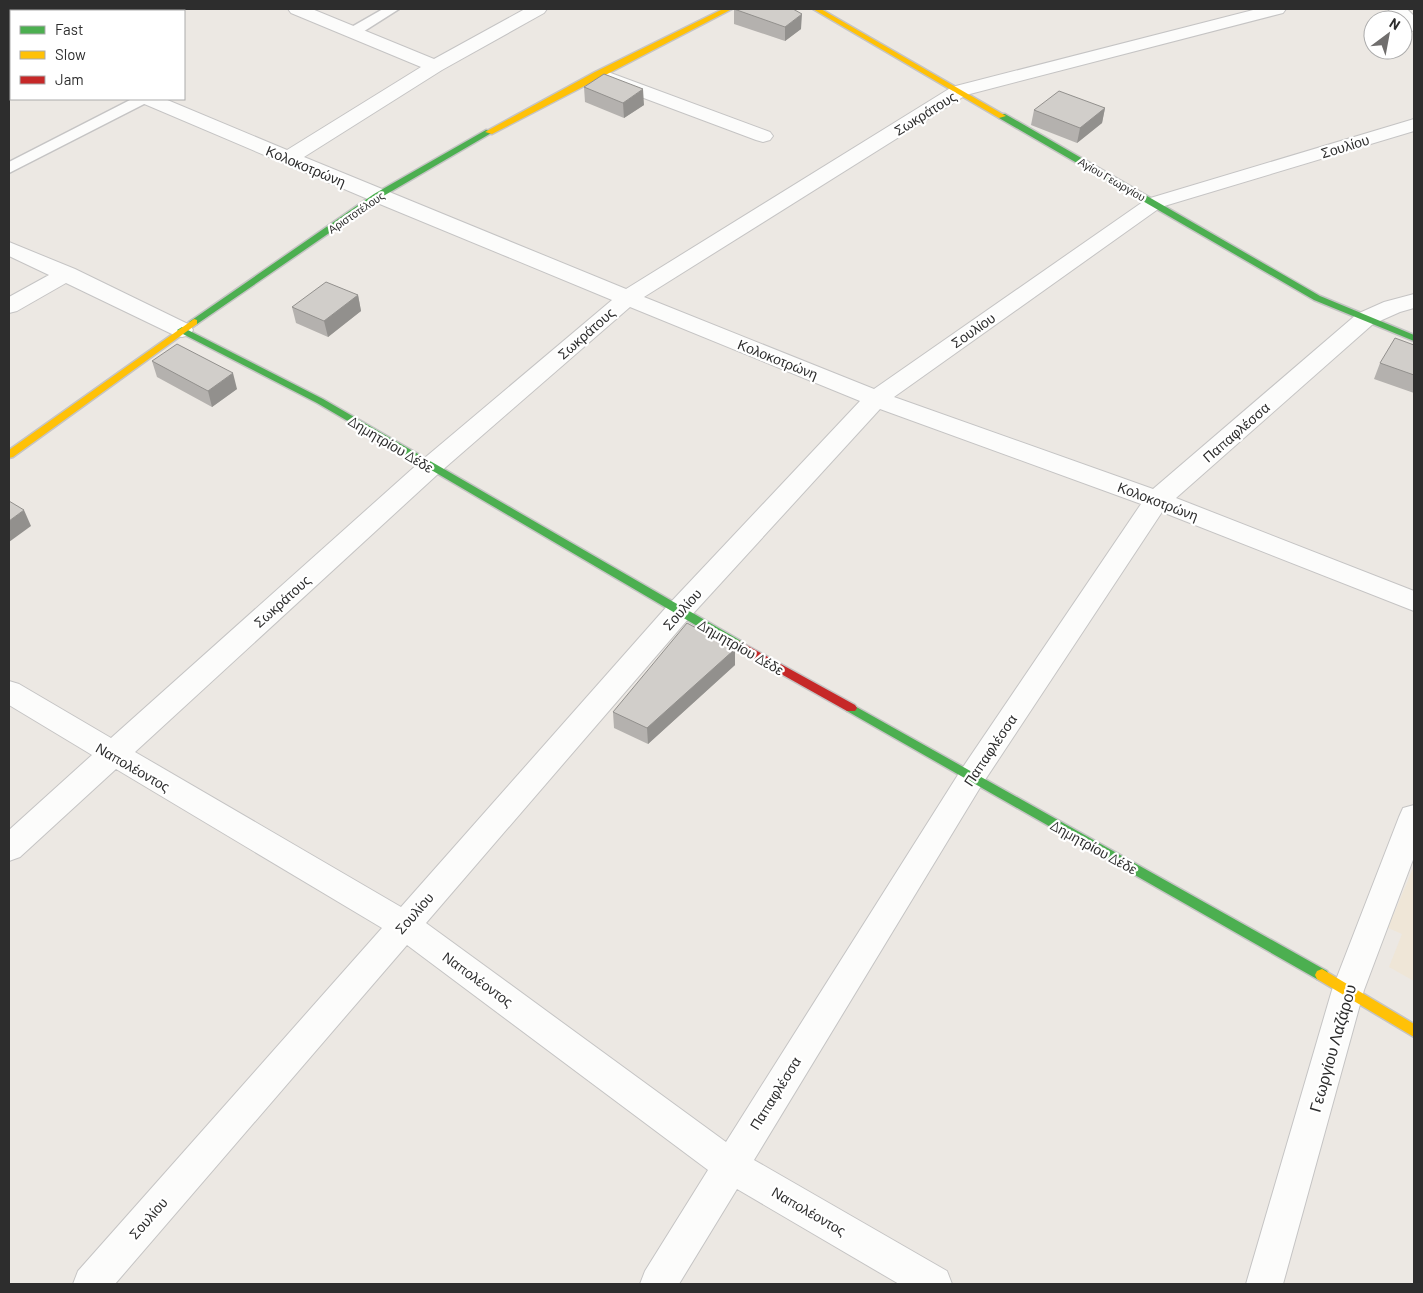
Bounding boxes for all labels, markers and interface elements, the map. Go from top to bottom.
legend [10,10,185,100]
north arrow [1363,10,1413,60]
text: N [1387,14,1404,33]
text: Fast [55,20,83,38]
text: Slow [55,45,86,63]
text: Jam [55,70,84,88]
street label: Σωκράτους [891,87,959,139]
street label: Σουλίου [1319,131,1371,161]
street label: Κολοκοτρώνη [264,142,348,190]
street label: Αγίου Γεωργίου [1076,155,1148,203]
street label: Αριστοτέλους [325,188,387,236]
street label: Σωκράτους [554,303,618,362]
street label: Σουλίου [948,309,998,351]
street label: Κολοκοτρώνη [735,335,821,383]
street label: Παπαφλέσσα [1199,398,1273,466]
street label: Δημητρίου Δέδε [345,412,437,476]
street label: Κολοκοτρώνη [1115,478,1201,524]
street label: Σωκράτους [250,571,314,631]
street label: Σουλίου [659,585,705,633]
street label: Δημητρίου Δέδε [695,616,787,678]
street label: Παπαφλέσσα [960,711,1020,789]
street label: Ναπολέοντος [93,739,173,795]
street label: Δημητρίου Δέδε [1048,816,1140,878]
street label: Σουλίου [391,889,437,937]
street label: Ναπολέοντος [440,948,517,1010]
street label: Γεωργίου Λαζάρου [1305,982,1360,1114]
street label: Παπαφλέσσα [746,1053,804,1133]
street label: Ναπολέοντος [769,1183,849,1239]
street label: Σουλίου [125,1194,171,1242]

